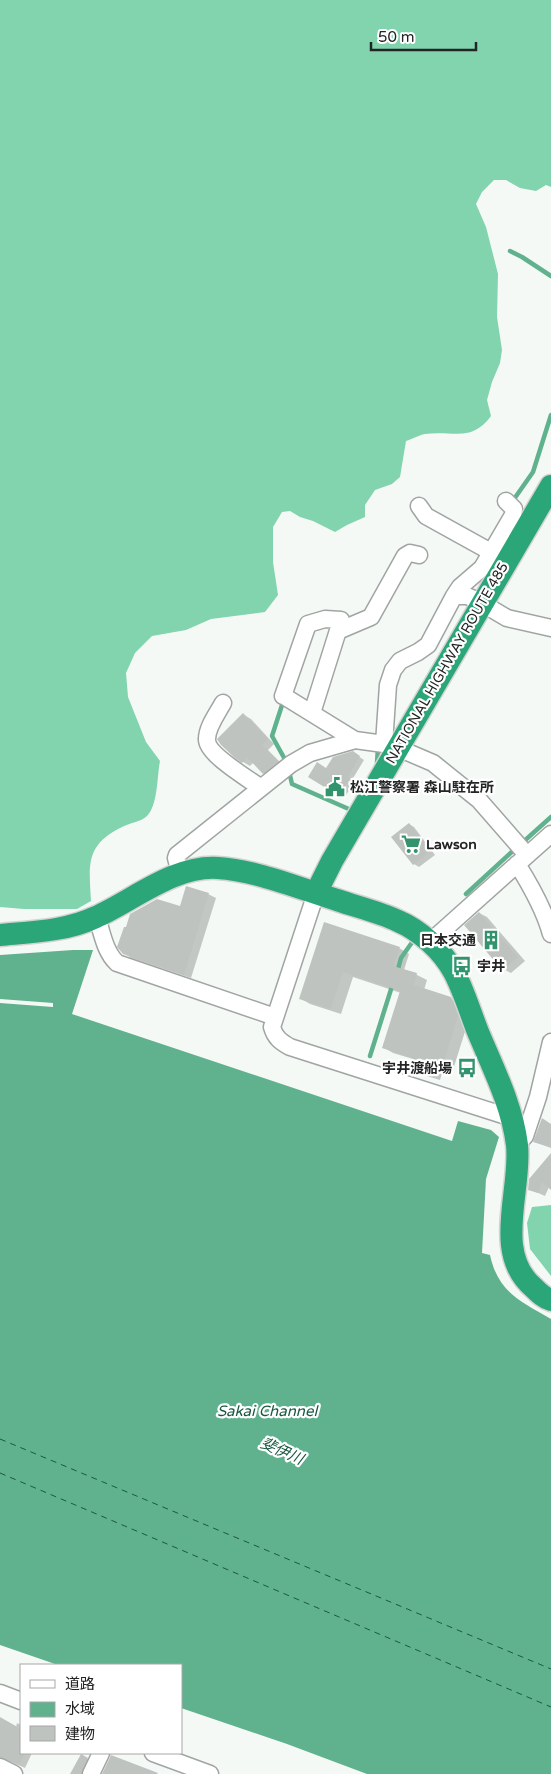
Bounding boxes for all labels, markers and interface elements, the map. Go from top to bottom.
scale bar [371,20,476,52]
text: 50 m [378,28,415,46]
street label: NATIONAL HIGHWAY ROUTE 485 [382,559,512,767]
public building icon: 松江警察署 森山駐在所 [324,776,346,798]
place label: 松江警察署 森山駐在所 [350,779,494,796]
supermarket icon: Lawson [400,833,422,855]
place label: Lawson [426,836,477,853]
building icon: 日本交通 [480,929,502,951]
place label: 日本交通 [420,932,476,949]
bus stop icon: 宇井 [451,955,473,977]
place label: 宇井 [477,958,505,975]
bus stop icon: 宇井渡船場 [456,1057,478,1079]
place label: 宇井渡船場 [382,1060,452,1077]
water label: Sakai Channel [217,1402,319,1420]
water label: 斐伊川 [258,1434,308,1469]
legend [20,1664,182,1754]
text: 道路 [65,1675,95,1693]
text: 水域 [65,1700,95,1718]
text: 建物 [65,1725,95,1743]

